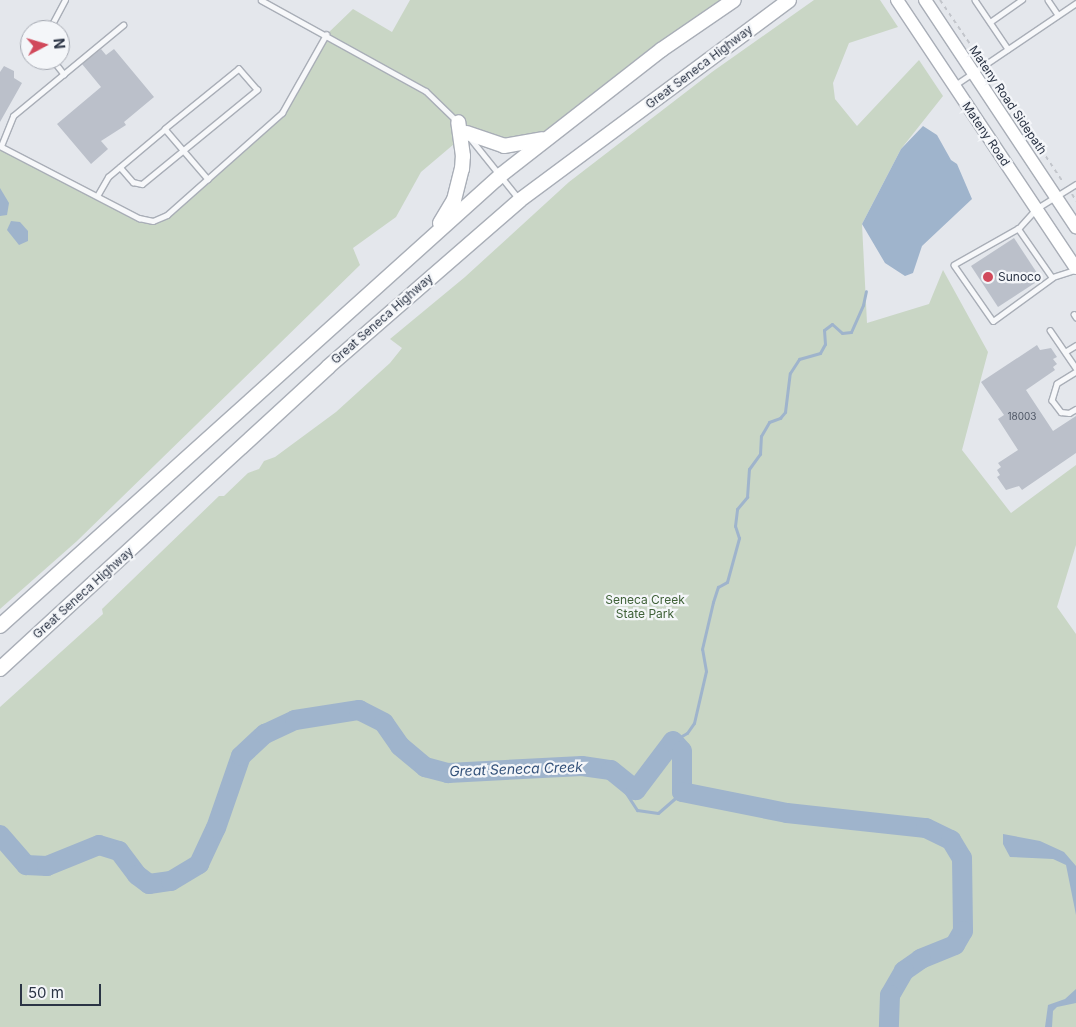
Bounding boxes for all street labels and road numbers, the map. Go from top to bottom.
street label: Great Seneca Highway [643,22,755,112]
street label: Mateny Road Sidepath [966,43,1050,157]
street label: Mateny Road [959,99,1013,169]
street label: Great Seneca Highway [328,271,436,367]
street label: Great Seneca Highway [30,544,136,642]

